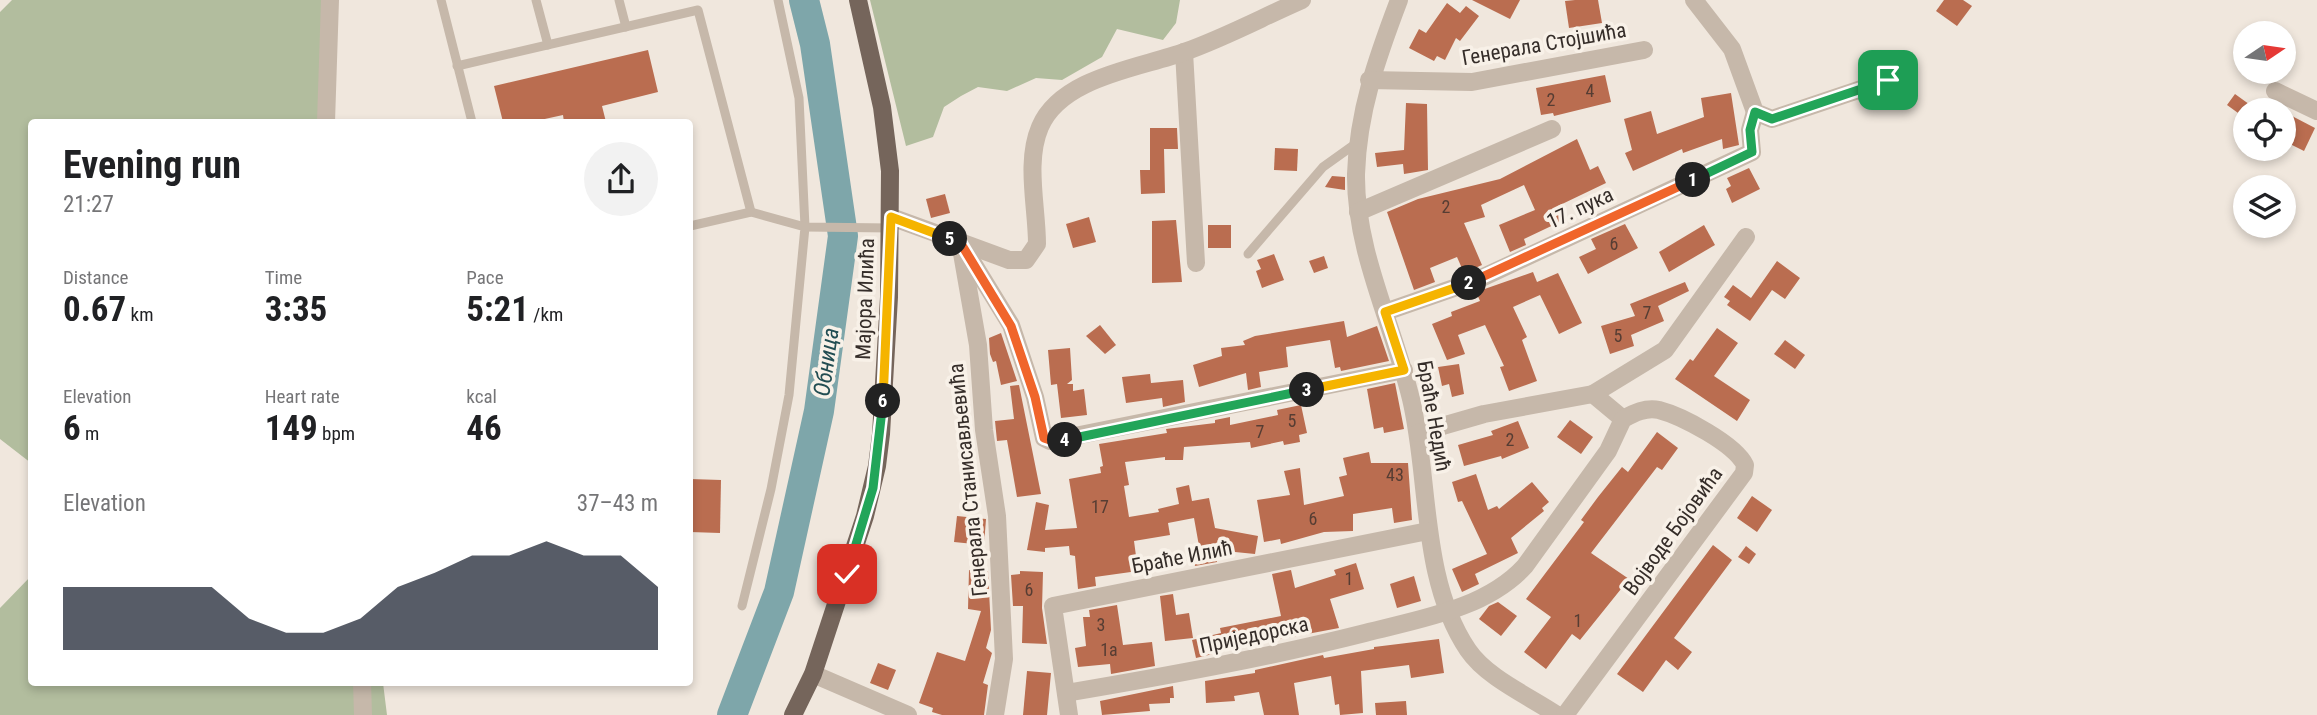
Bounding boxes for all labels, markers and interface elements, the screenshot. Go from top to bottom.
street label: Генерала Стојшића [1460,18,1628,70]
north arrow [2233,21,2296,84]
map controls [2233,21,2296,238]
pin [1858,50,1918,110]
icon: arrive [1869,61,1907,99]
house number: 4 [1586,80,1595,101]
house number: 2 [1547,89,1556,110]
button: locate [2233,98,2296,161]
button: share [584,142,658,216]
text: Evening run [63,143,241,187]
pin: 1 [1676,162,1710,198]
text: 1 [1688,168,1697,191]
button: layers [2233,175,2296,238]
street label: 17. пука [1543,182,1617,234]
text: 21:27 [63,191,114,218]
house number: 2 [1442,196,1451,217]
pin: 5 [932,222,968,256]
text: 5 [945,227,954,250]
house number: 6 [1610,233,1618,254]
street label: Мајора Илића [851,238,879,360]
text: Distance [63,266,128,289]
text: Time [265,266,302,289]
text: Pace [466,266,504,289]
pin: 2 [1452,266,1486,300]
text: 2 [1464,271,1473,294]
text: 0.67 [63,289,126,330]
text: 3:35 [265,289,327,330]
text: 5:21 [466,289,529,330]
house number: 7 [1643,302,1652,323]
text: km [126,303,153,326]
text: /km [529,303,563,326]
house number: 5 [1614,325,1623,346]
water label: Обница [808,326,845,398]
street label: Браће Недић [1412,359,1456,473]
street label: Генерала Станисављевића [944,362,992,598]
pin: 3 [1290,372,1324,408]
text: 3 [1302,378,1311,401]
pin: 6 [866,384,900,418]
text: Elevation [63,385,131,408]
text: Heart rate [265,385,340,408]
text: kcal [466,385,497,408]
text: 6 [878,389,887,412]
text: 6 [63,408,81,449]
text: 149 [265,408,318,449]
text: 46 [466,408,502,449]
house number: 5 [1288,410,1297,431]
house number: 7 [1256,421,1265,442]
text: m [81,422,99,445]
text: bpm [318,422,355,445]
pin: 4 [1048,422,1082,458]
text: 4 [1060,428,1069,451]
house number: 2 [1506,429,1515,450]
street label: Војводе Бојовића [1619,462,1727,600]
house number: 43 [1386,464,1404,485]
text: Elevation [63,490,146,517]
text: 37–43 m [577,490,658,517]
house number: 17 [1091,496,1109,517]
house number: 6 [1309,508,1317,529]
street label: Браће Илић [1130,535,1234,579]
pin [817,544,877,604]
icon: check [828,555,866,593]
house number: 1 [1345,568,1353,589]
house number: 6 [1025,579,1033,600]
house number: 1 [1574,610,1582,631]
street label: Приједорска [1197,612,1311,658]
house number: 3 [1097,614,1105,635]
house number: 1a [1100,639,1118,660]

